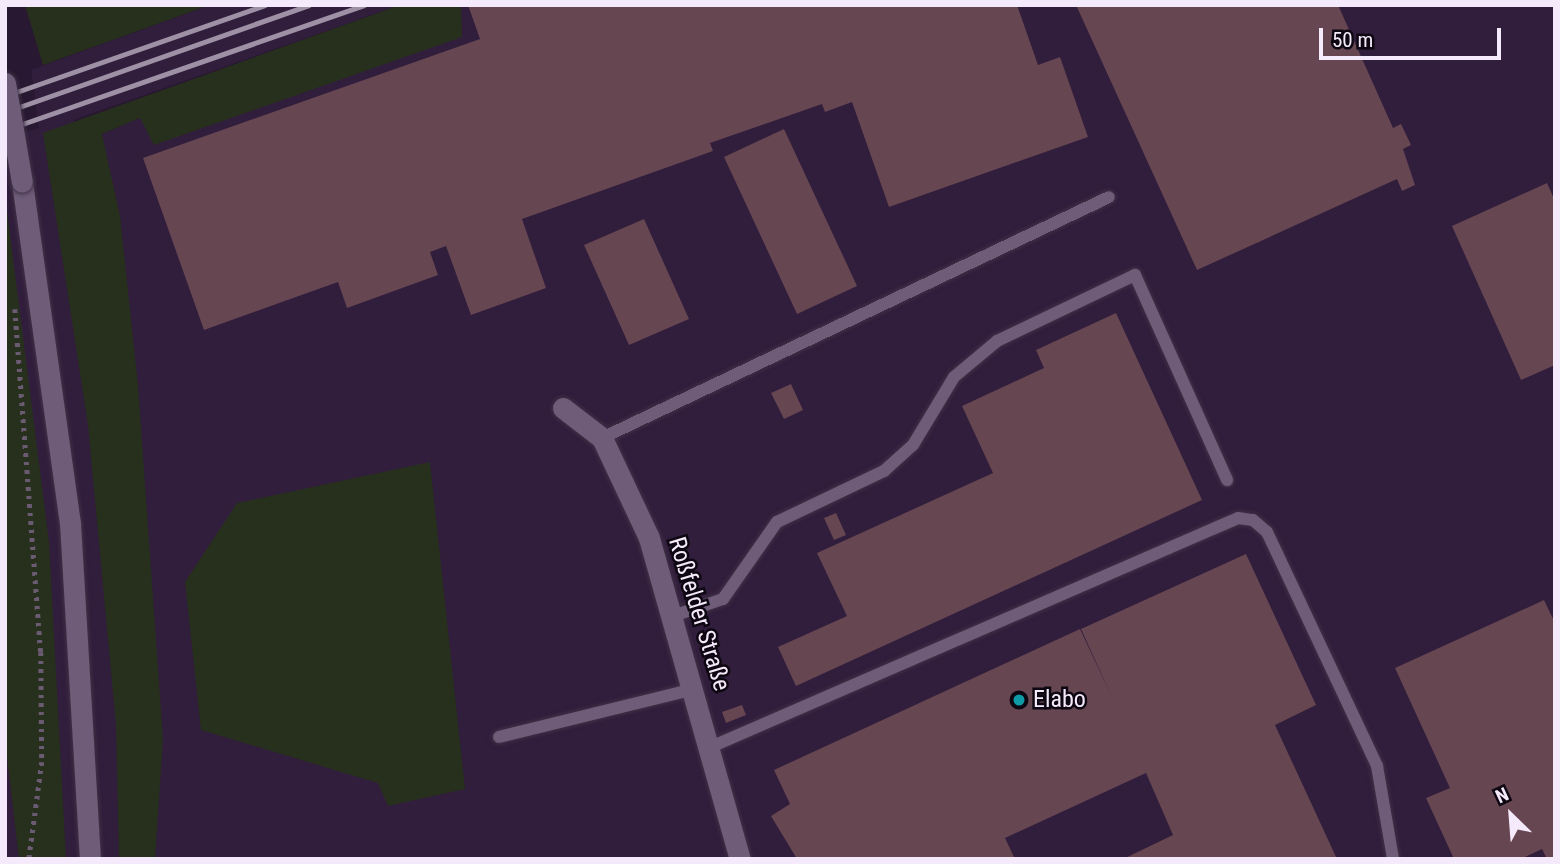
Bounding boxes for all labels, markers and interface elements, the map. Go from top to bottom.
scale bar [1322,14,1504,58]
text: 50 m [1332,28,1373,52]
street label: Roßfelder Straße [662,534,736,694]
place label: Elabo [1033,686,1086,714]
marker: Elabo [1011,692,1027,708]
north arrow [1476,780,1546,850]
text: N [1492,783,1512,808]

